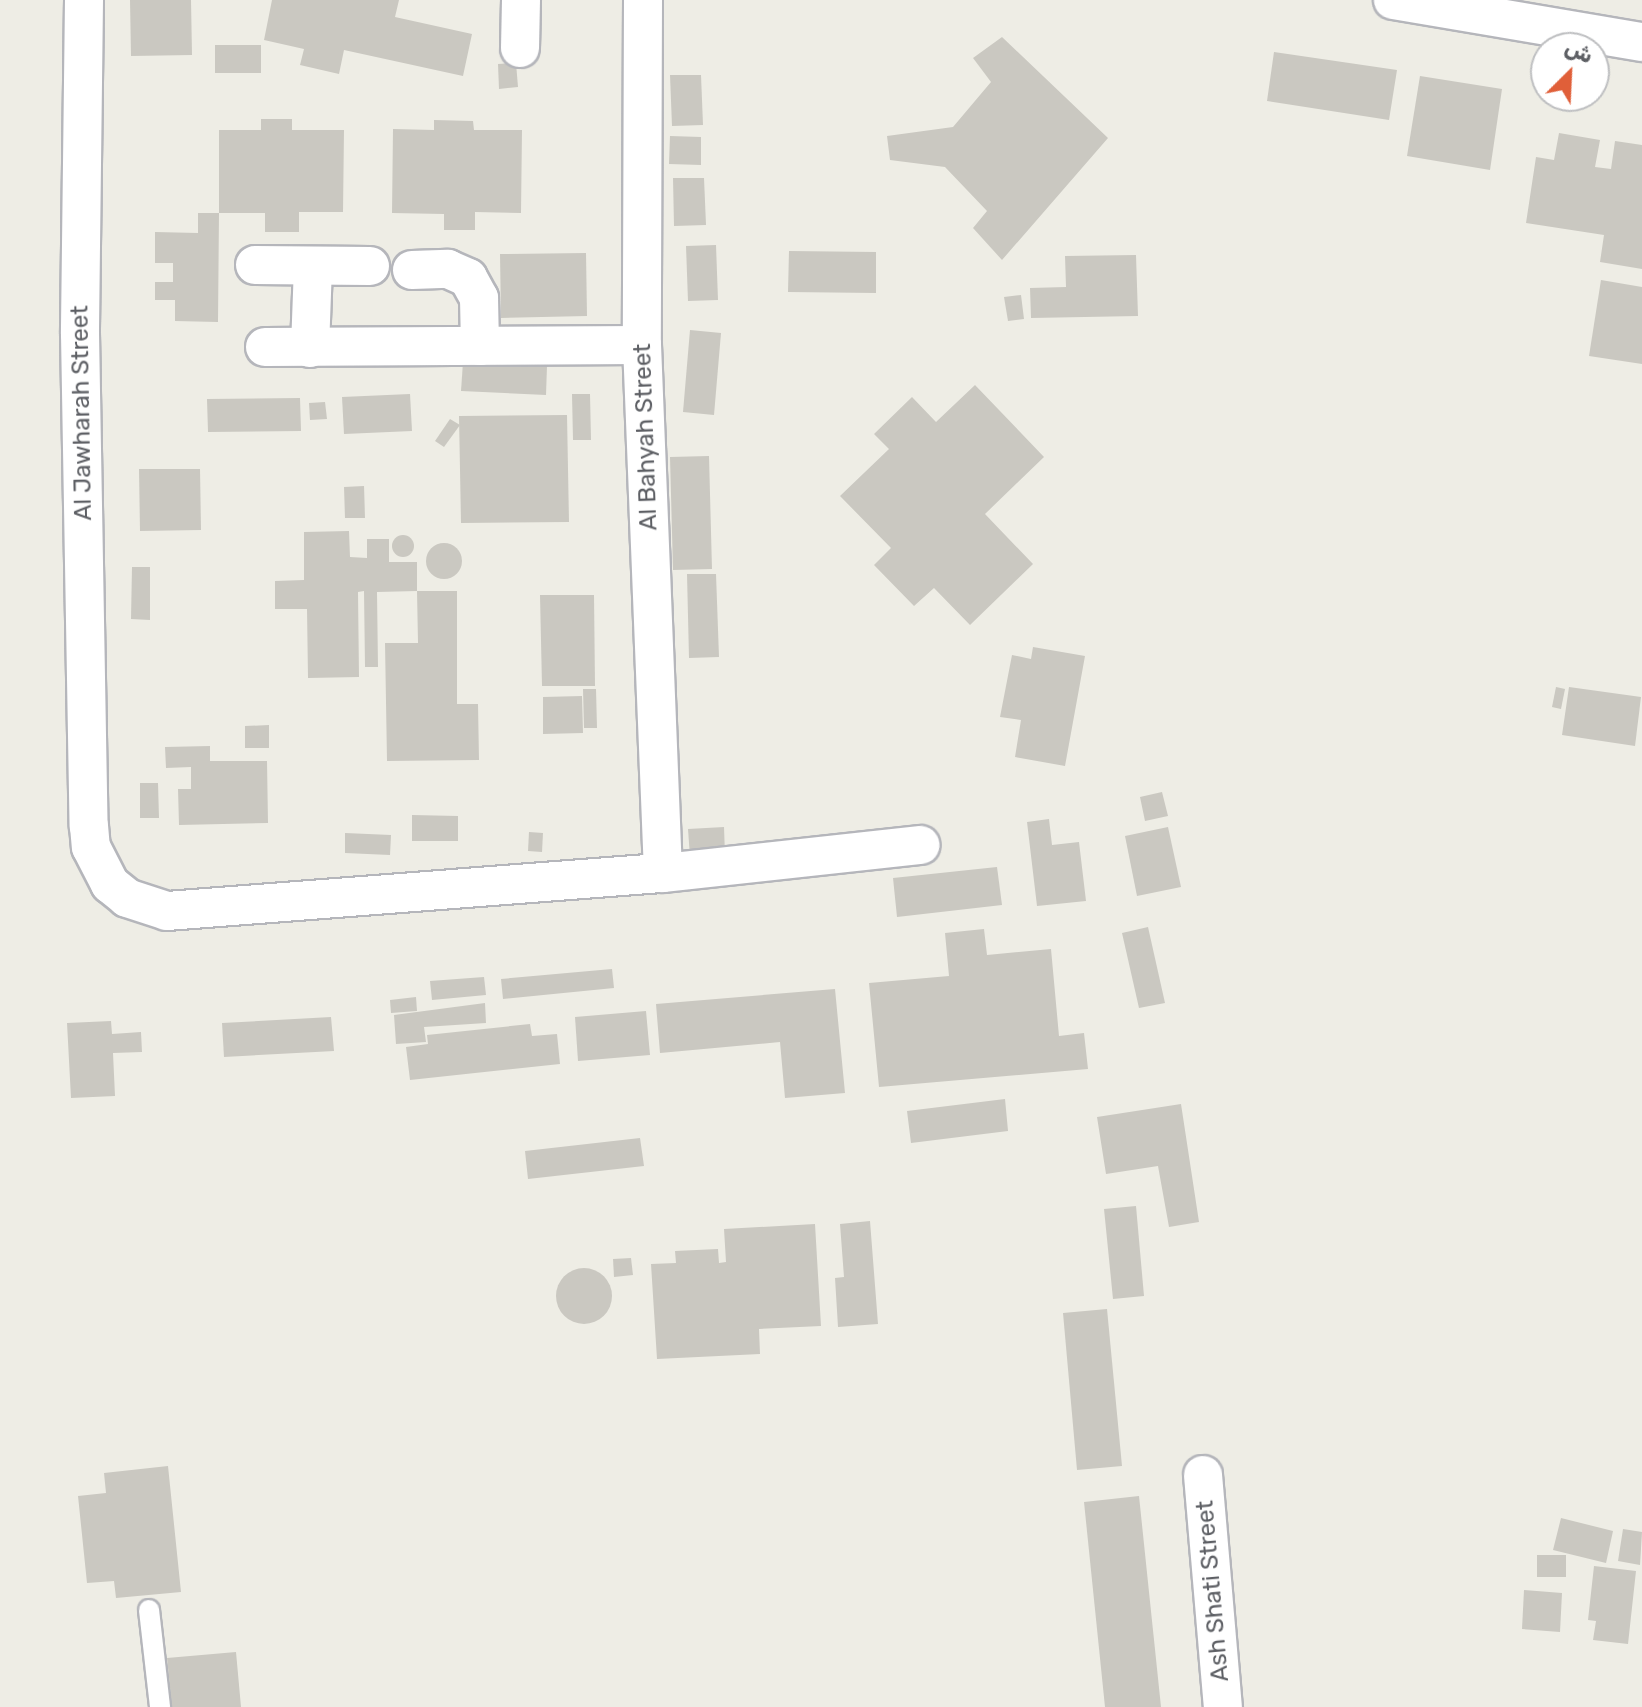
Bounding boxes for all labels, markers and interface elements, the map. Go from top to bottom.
north arrow [1530,32,1610,112]
text: ش [1561,33,1597,69]
street label: Al Jawharah Street [66,305,98,521]
street label: Al Bahyah Street [628,343,664,531]
street label: Ash Shati Street [1191,1499,1235,1683]

